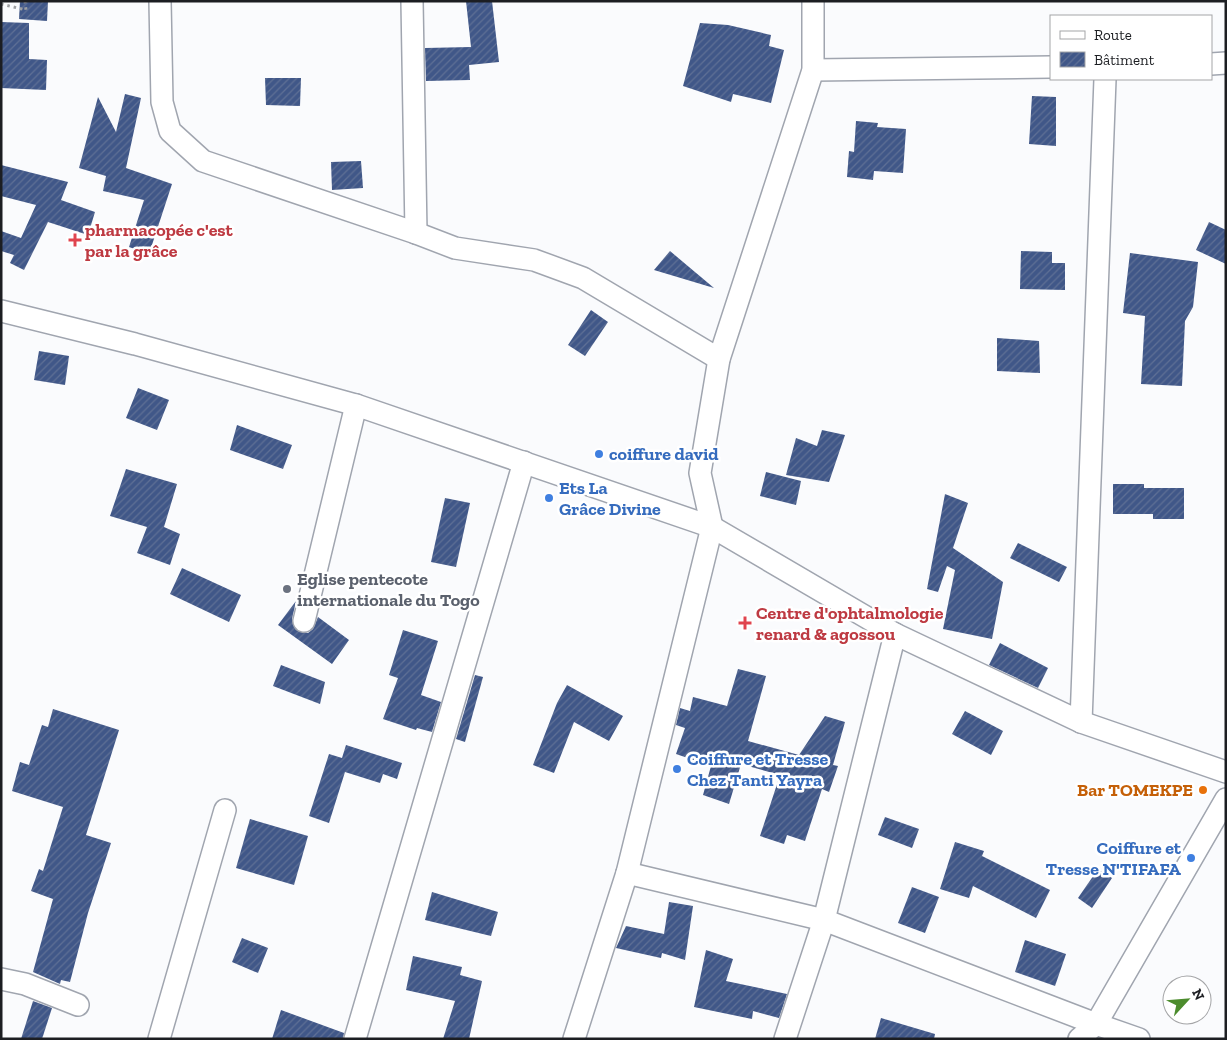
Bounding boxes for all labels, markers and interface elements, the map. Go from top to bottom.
legend [1050,15,1212,80]
text: Route [1094,26,1132,44]
text: Bâtiment [1094,51,1155,69]
place label: pharmacopée c'est par la grâce [85,219,234,262]
marker: pharmacopée c'est par la grâce [69,234,81,246]
place label: coiffure david [609,443,719,465]
marker: coiffure david [593,448,605,460]
place label: Ets La Grâce Divine [559,477,661,520]
marker: Ets La Grâce Divine [543,492,555,504]
place label: Eglise pentecote internationale du Togo [297,568,480,611]
marker: Eglise pentecote internationale du Togo [281,583,293,595]
place label: Centre d'ophtalmologie renard & agossou [756,602,944,645]
marker: Centre d'ophtalmologie renard & agossou [738,616,752,630]
place label: Coiffure et Tresse Chez Tanti Yayra [687,748,829,791]
marker: Coiffure et Tresse Chez Tanti Yayra [671,763,683,775]
place label: Bar TOMEKPE [1077,779,1193,801]
marker: Bar TOMEKPE [1197,784,1209,796]
place label: Coiffure et Tresse N'TIFAFA [1045,837,1182,880]
marker: Coiffure et Tresse N'TIFAFA [1185,852,1197,864]
north arrow [1162,975,1212,1025]
text: N [1188,986,1208,1003]

